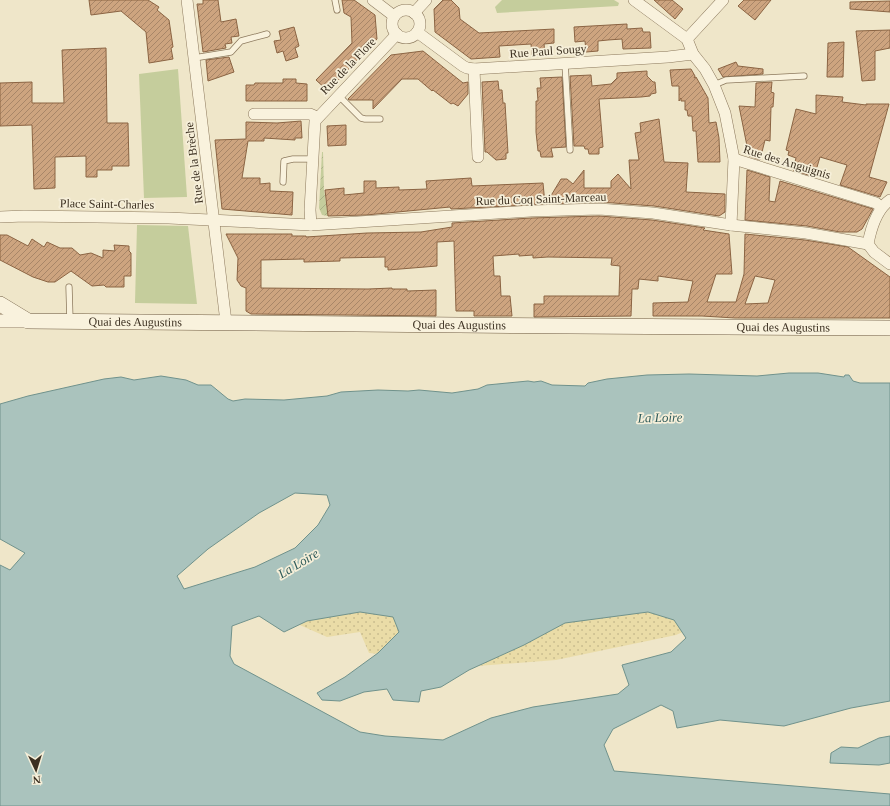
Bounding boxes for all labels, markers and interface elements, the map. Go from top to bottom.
street label: Rue de la Flore [317,35,379,97]
street label: Rue Paul Sougy [509,41,587,61]
street label: Rue de la Brèche [182,121,206,205]
street label: Rue des Anguignis [742,142,833,182]
street label: Rue du Coq Saint-Marceau [475,190,607,208]
street label: Place Saint-Charles [60,196,155,212]
street label: Quai des Augustins [88,315,182,329]
street label: Quai des Augustins [412,318,506,332]
street label: Quai des Augustins [736,320,830,335]
water label: La Loire [637,410,683,425]
water label: La Loire [274,545,321,582]
north arrow [16,750,56,790]
text: N [32,774,41,786]

